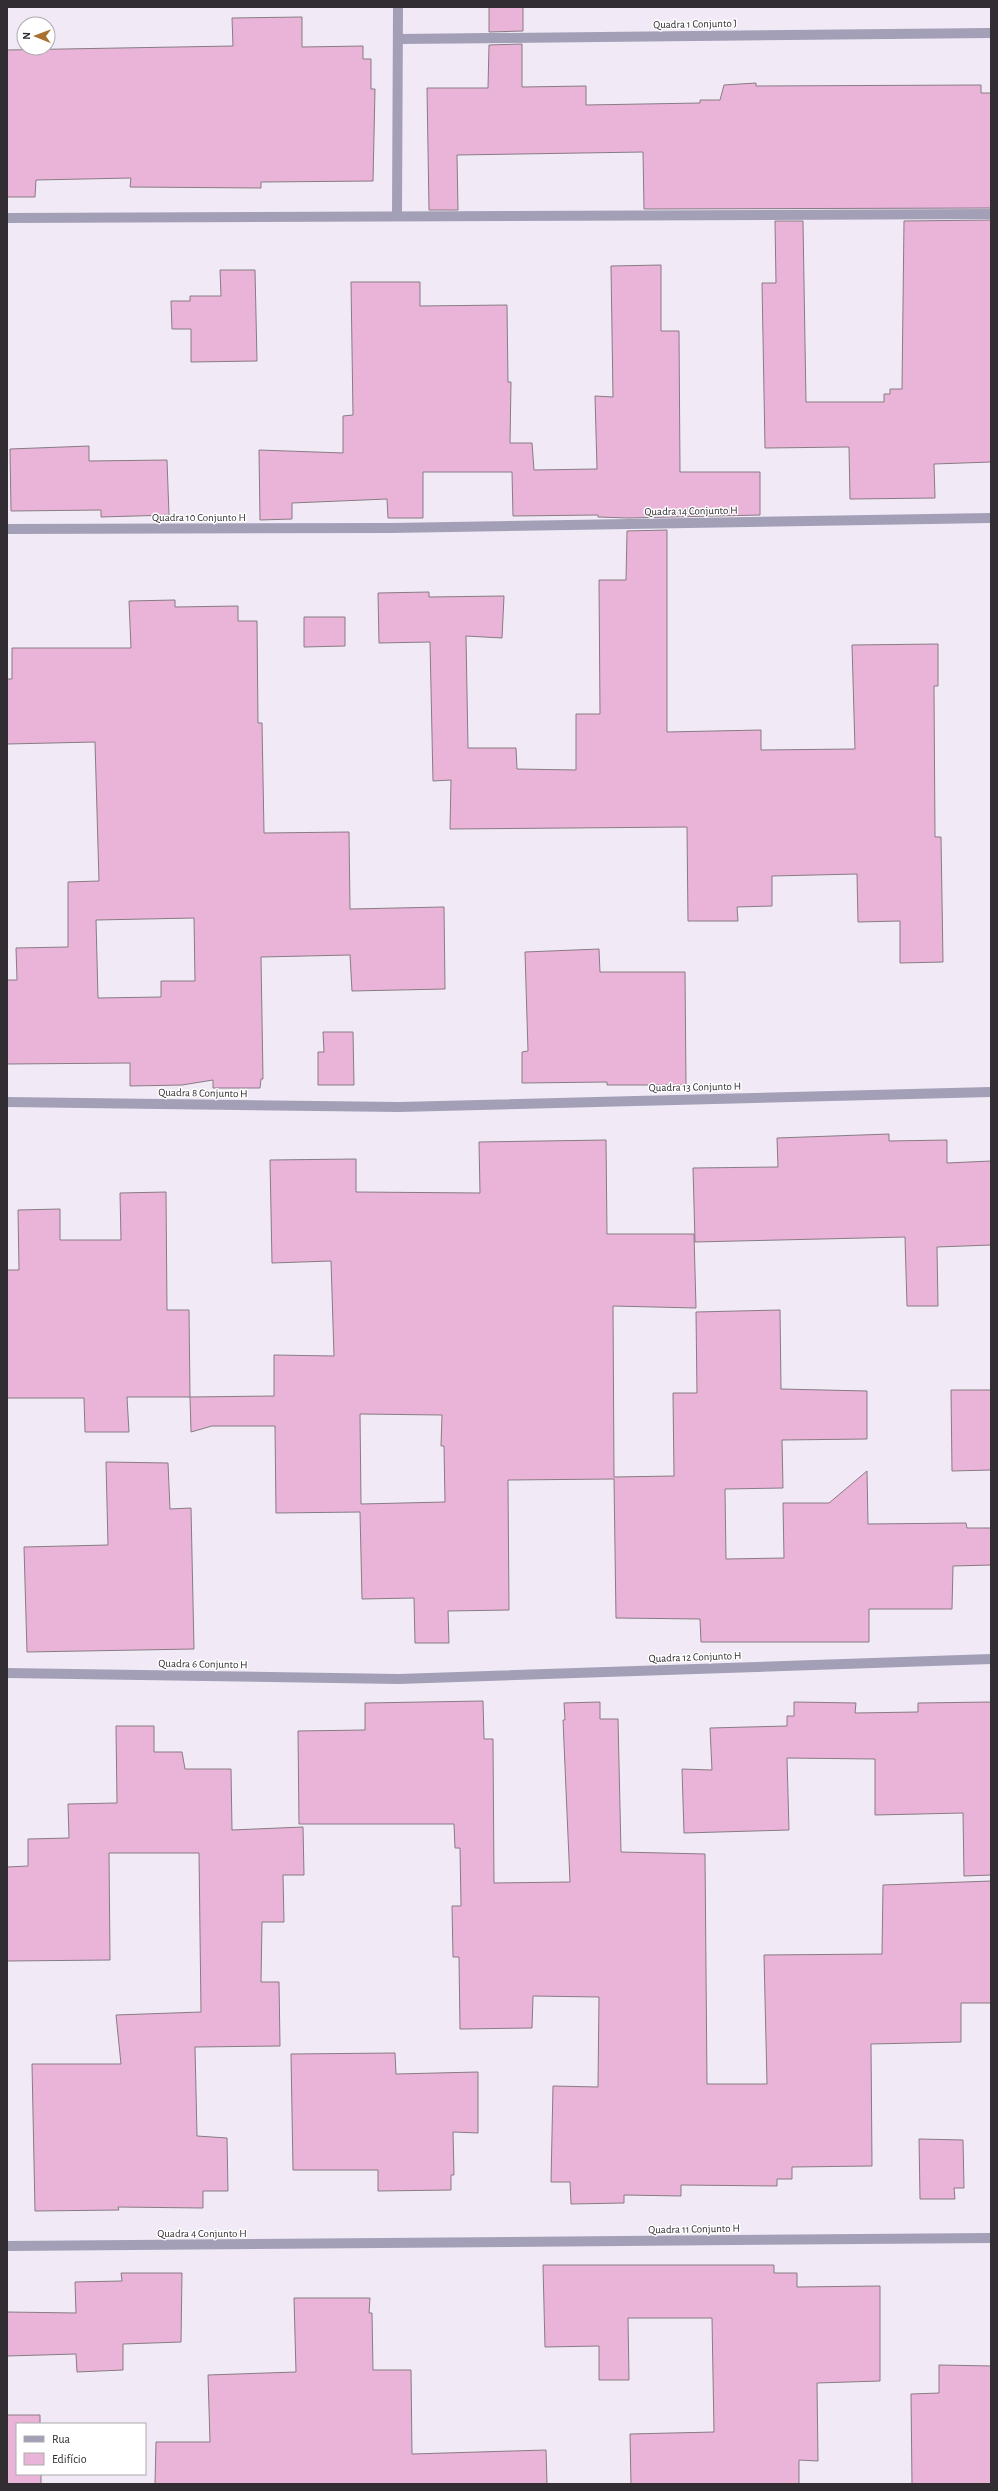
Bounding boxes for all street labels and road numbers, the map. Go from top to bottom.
street label: Quadra 1 Conjunto J [653,18,737,30]
street label: Quadra 14 Conjunto H [644,505,738,517]
street label: Quadra 10 Conjunto H [152,512,246,523]
street label: Quadra 13 Conjunto H [649,1081,741,1093]
street label: Quadra 8 Conjunto H [158,1087,248,1099]
street label: Quadra 12 Conjunto H [648,1650,742,1664]
street label: Quadra 6 Conjunto H [158,1658,248,1670]
street label: Quadra 11 Conjunto H [648,2223,740,2235]
street label: Quadra 4 Conjunto H [157,2228,247,2239]

